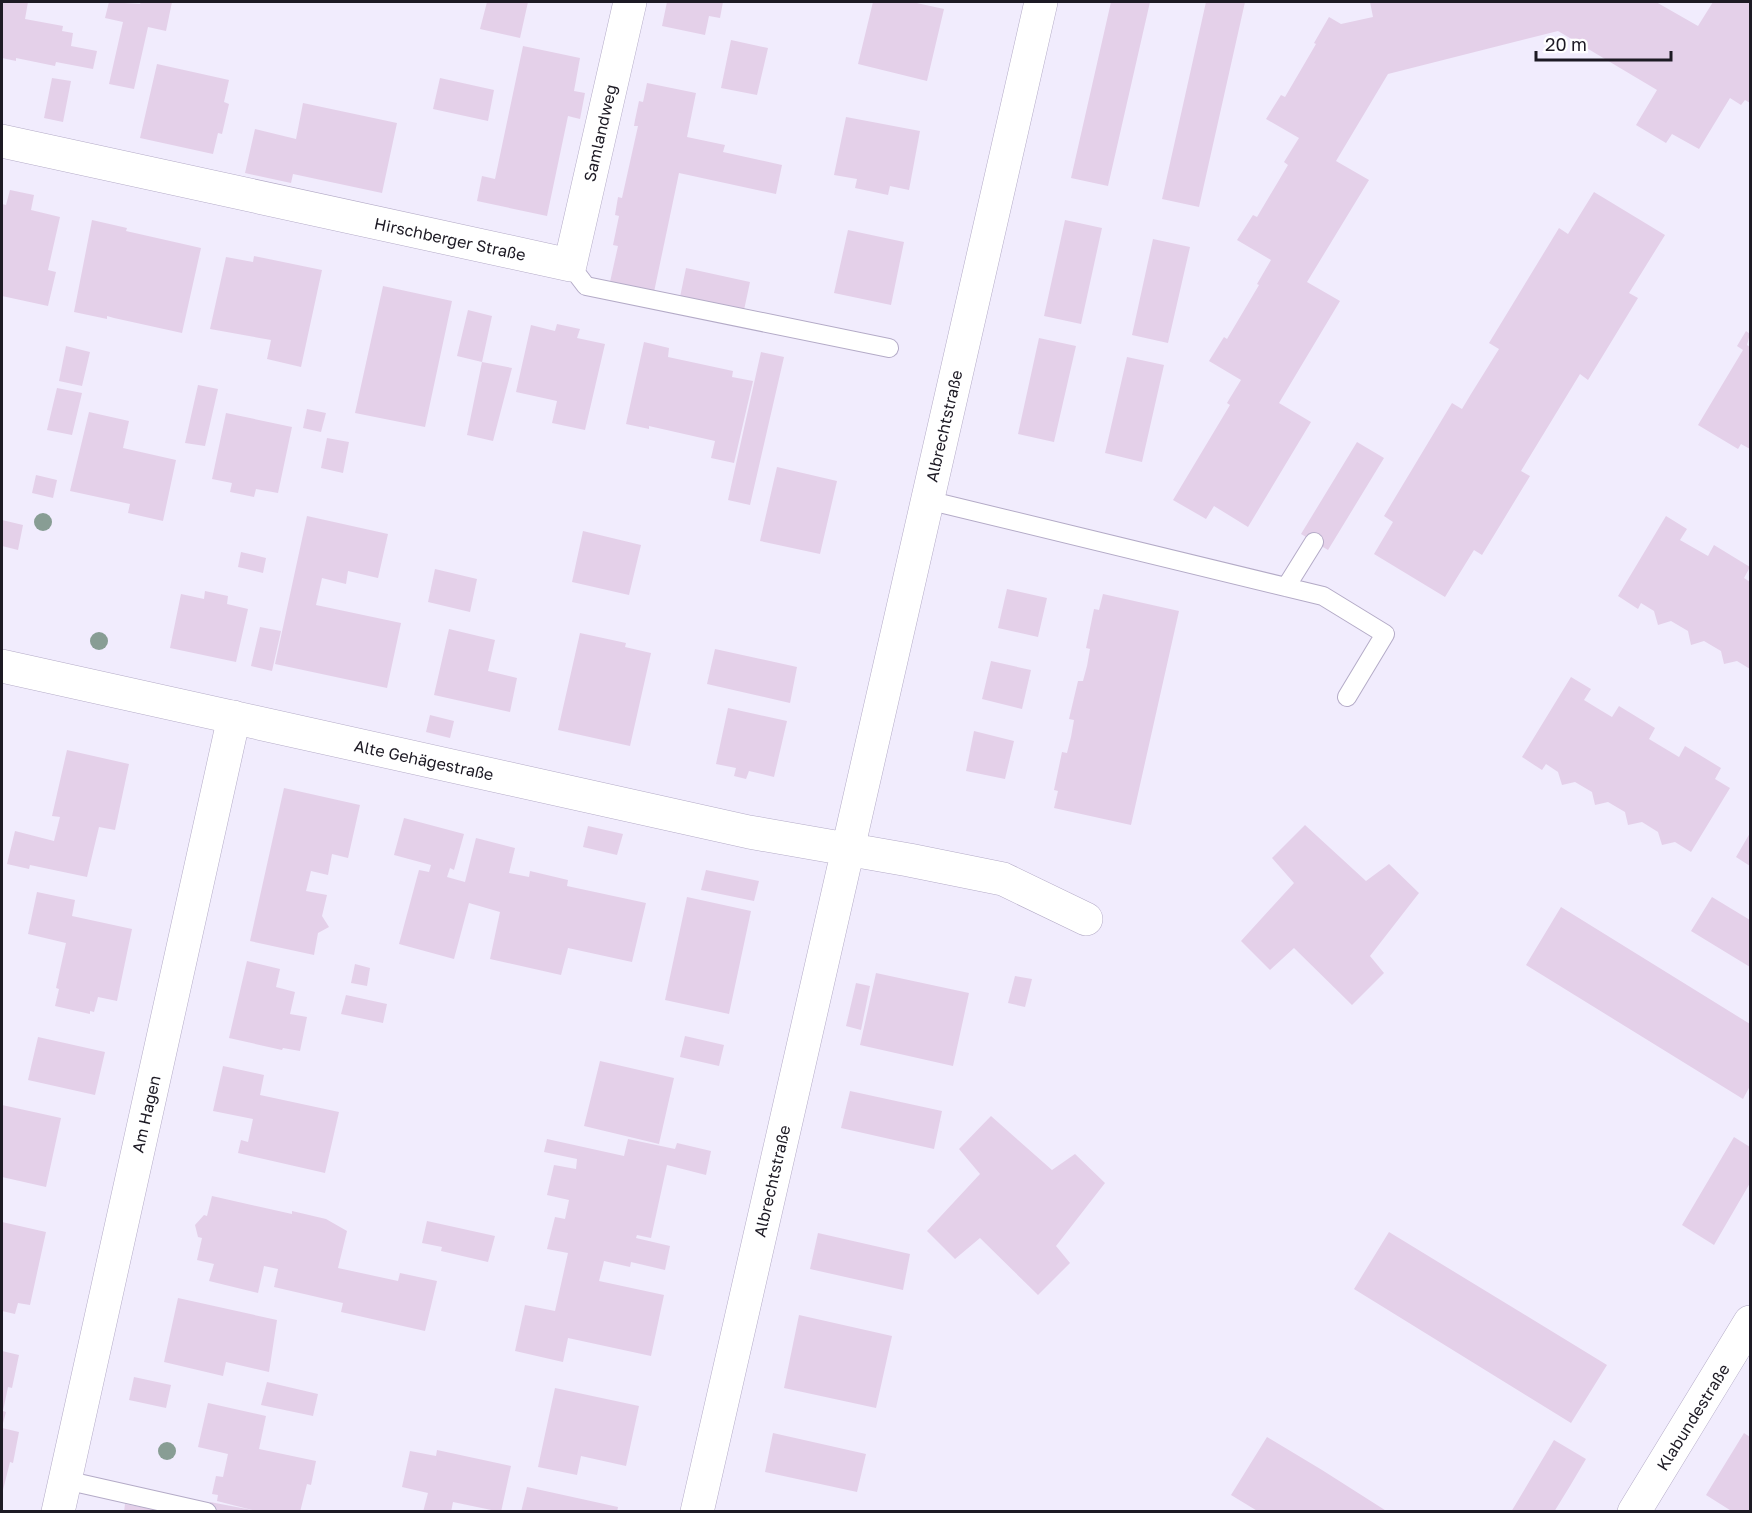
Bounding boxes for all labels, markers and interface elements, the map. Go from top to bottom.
scale bar [1536,24,1671,62]
text: 20 m [1545,33,1587,55]
street label: Samlandweg [579,82,621,184]
street label: Hirschberger Straße [372,213,528,265]
street label: Albrechtstraße [921,368,967,484]
street label: Alte Gehägestraße [352,735,496,785]
street label: Am Hagen [127,1073,165,1155]
street label: Albrechtstraße [749,1123,795,1239]
street label: Klabundestraße [1652,1360,1734,1474]

